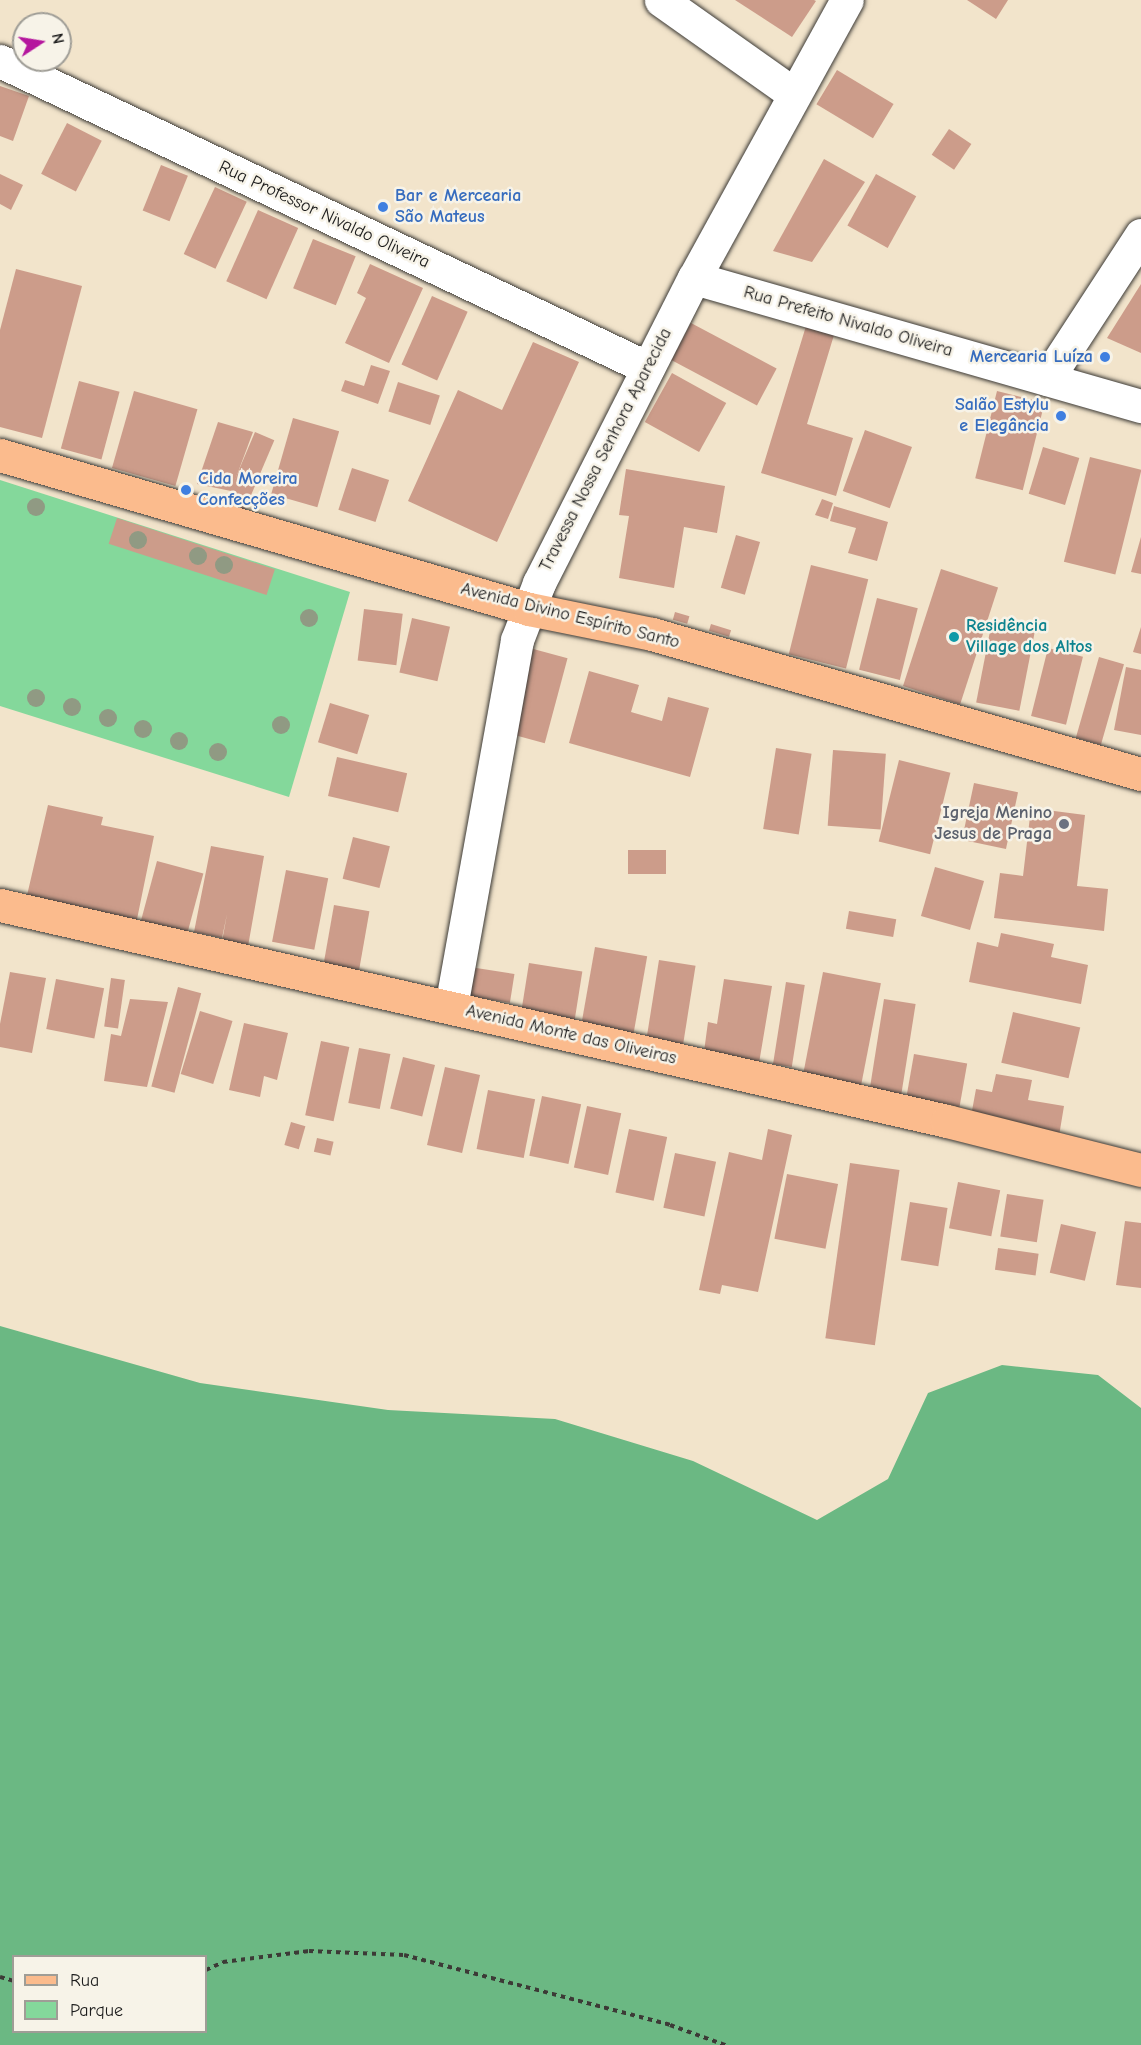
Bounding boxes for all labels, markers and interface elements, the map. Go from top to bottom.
north arrow [12,12,72,72]
text: N [48,32,68,46]
street label: Rua Professor Nivaldo Oliveira [215,157,433,273]
place label: Bar e Mercearia São Mateus [395,186,521,228]
marker: Bar e Mercearia São Mateus [376,200,390,214]
street label: Rua Prefeito Nivaldo Oliveira [741,282,955,362]
street label: Travessa Nossa Senhora Aparecida [535,325,677,575]
place label: Mercearia Luíza [970,346,1093,368]
marker: Mercearia Luíza [1098,350,1112,364]
place label: Salão Estylu e Elegância [955,395,1049,438]
marker: Salão Estylu e Elegância [1054,409,1068,423]
place label: Cida Moreira Confecções [198,469,298,512]
marker: Cida Moreira Confecções [179,483,193,497]
street label: Avenida Divino Espírito Santo [458,578,682,654]
place label: Residência Village dos Altos [966,616,1092,658]
marker: Residência Village dos Altos [947,630,961,644]
place label: Igreja Menino Jesus de Praga [934,803,1052,846]
marker: Igreja Menino Jesus de Praga [1057,817,1071,831]
street label: Avenida Monte das Oliveiras [464,1000,678,1070]
legend [12,1955,207,2033]
text: Rua [70,1970,99,1991]
text: Parque [70,2000,123,2021]

